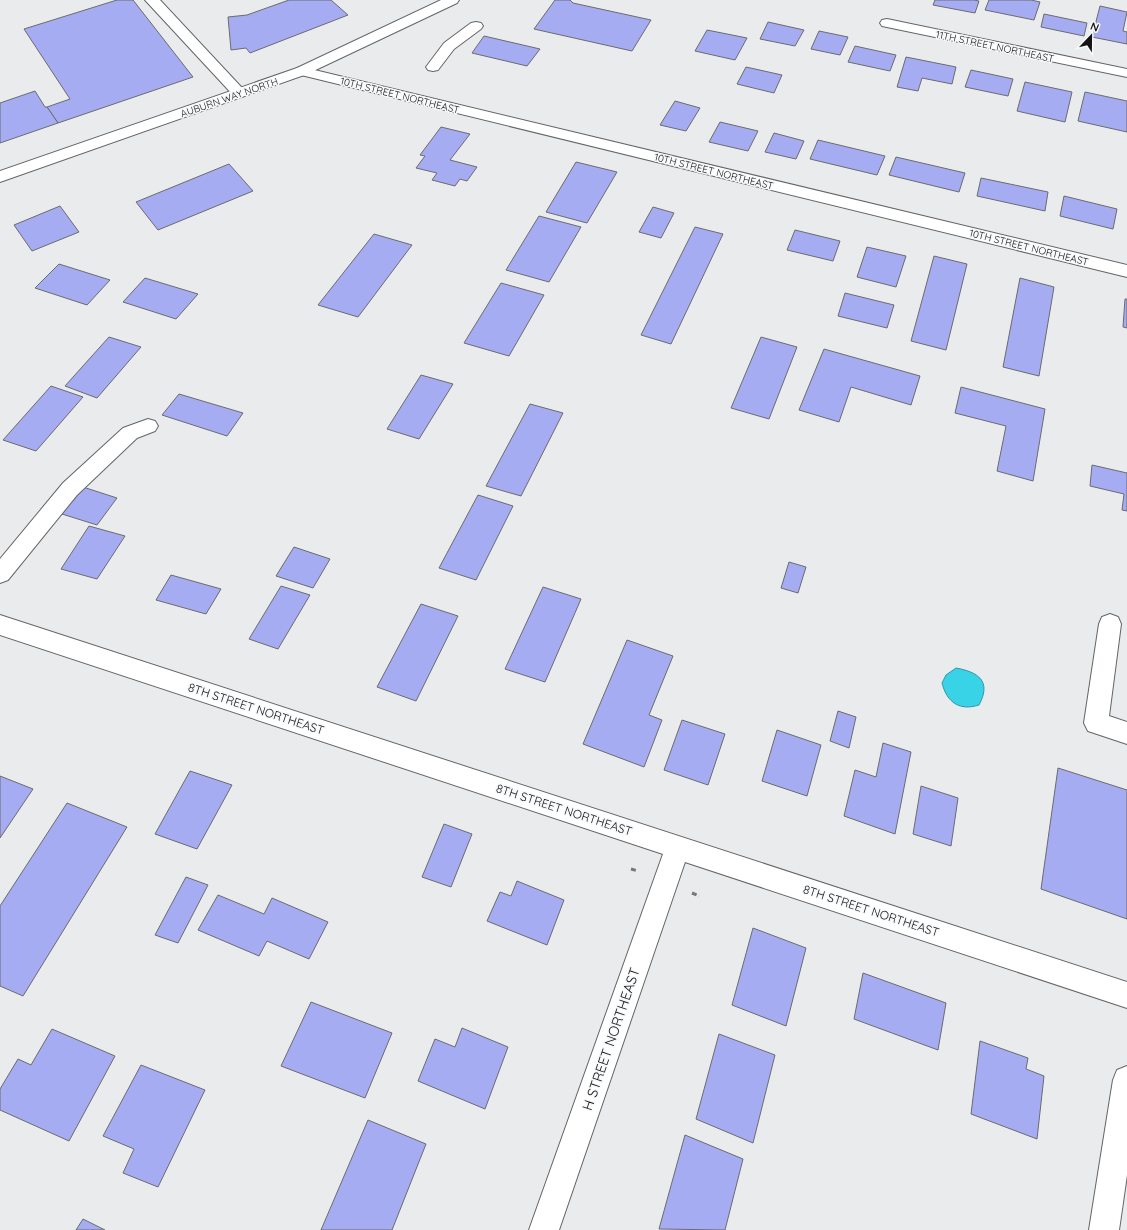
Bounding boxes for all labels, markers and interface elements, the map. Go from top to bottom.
north arrow [1071,16,1111,56]
text: N [1088,19,1101,35]
street label: 11TH STREET NORTHEAST [935,28,1055,65]
street label: 10TH STREET NORTHEAST [339,74,461,117]
street label: AUBURN WAY NORTH [179,75,280,120]
street label: 10TH STREET NORTHEAST [653,150,775,193]
street label: 10TH STREET NORTHEAST [968,226,1090,269]
street label: 8TH STREET NORTHEAST [186,679,326,738]
street label: 8TH STREET NORTHEAST [494,780,634,839]
street label: 8TH STREET NORTHEAST [801,881,941,940]
street label: H STREET NORTHEAST [578,965,644,1113]

